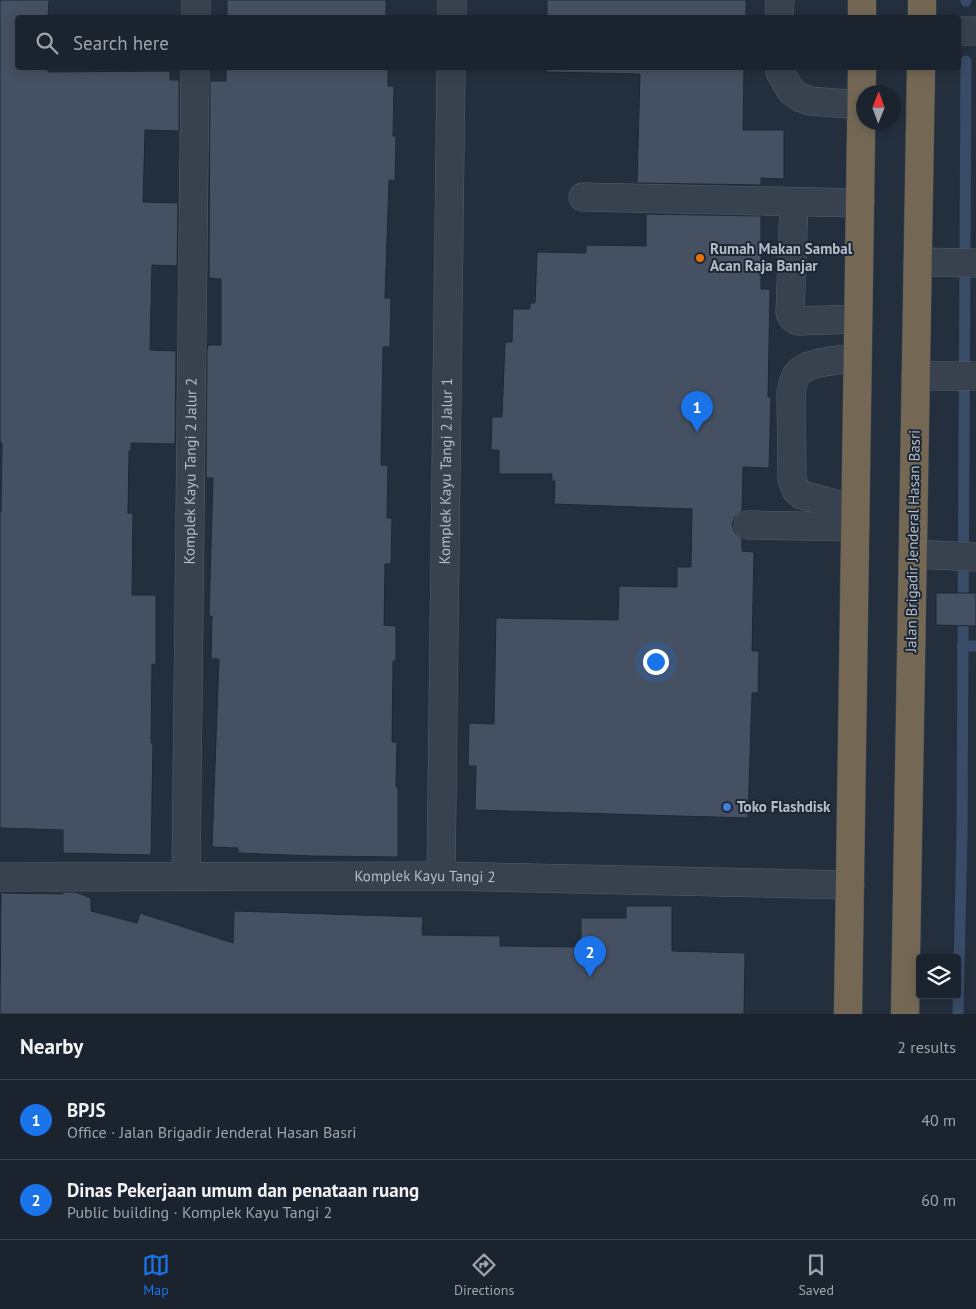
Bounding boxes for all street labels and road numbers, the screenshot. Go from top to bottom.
street label: Komplek Kayu Tangi 2 Jalur 2 [179,378,201,565]
street label: Komplek Kayu Tangi 2 Jalur 1 [435,378,456,565]
street label: Jalan Brigadir Jenderal Hasan Basri [901,430,924,653]
street label: Komplek Kayu Tangi 2 [354,866,496,886]

